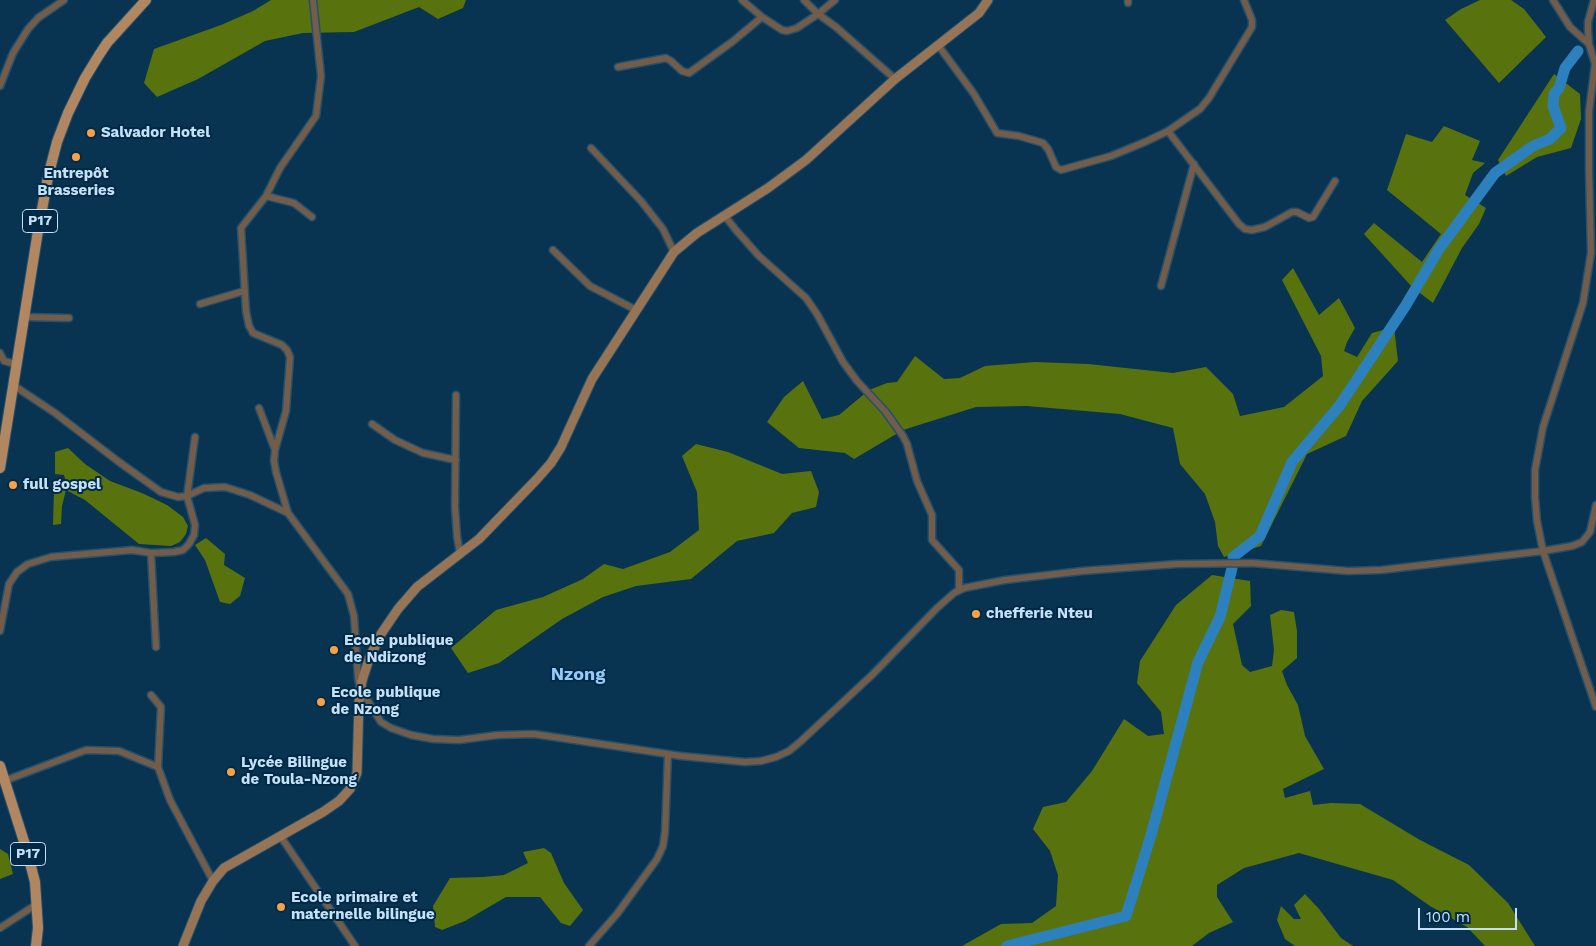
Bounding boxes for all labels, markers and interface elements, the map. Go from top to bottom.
place label: Salvador Hotel [101,124,210,142]
marker: Salvador Hotel [85,127,97,139]
marker: Entrepôt Brasseries [70,151,82,163]
place label: Entrepôt Brasseries [37,165,115,200]
road number: P17 [22,210,58,232]
place label: full gospel [23,476,101,494]
marker: full gospel [7,479,19,491]
place label: chefferie Nteu [986,605,1093,623]
marker: chefferie Nteu [970,608,982,620]
place label: Ecole publique de Ndizong [344,632,453,667]
marker: Ecole publique de Ndizong [328,644,340,656]
district label: Nzong [551,664,605,686]
place label: Ecole publique de Nzong [331,684,440,719]
marker: Ecole publique de Nzong [315,696,327,708]
place label: Lycée Bilingue de Toula-Nzong [241,754,357,789]
marker: Lycée Bilingue de Toula-Nzong [225,766,237,778]
road number: P17 [10,842,46,866]
place label: Ecole primaire et maternelle bilingue [291,889,435,924]
scale bar [1421,898,1520,930]
marker: Ecole primaire et maternelle bilingue [275,901,287,913]
text: 100 m [1426,908,1470,926]

